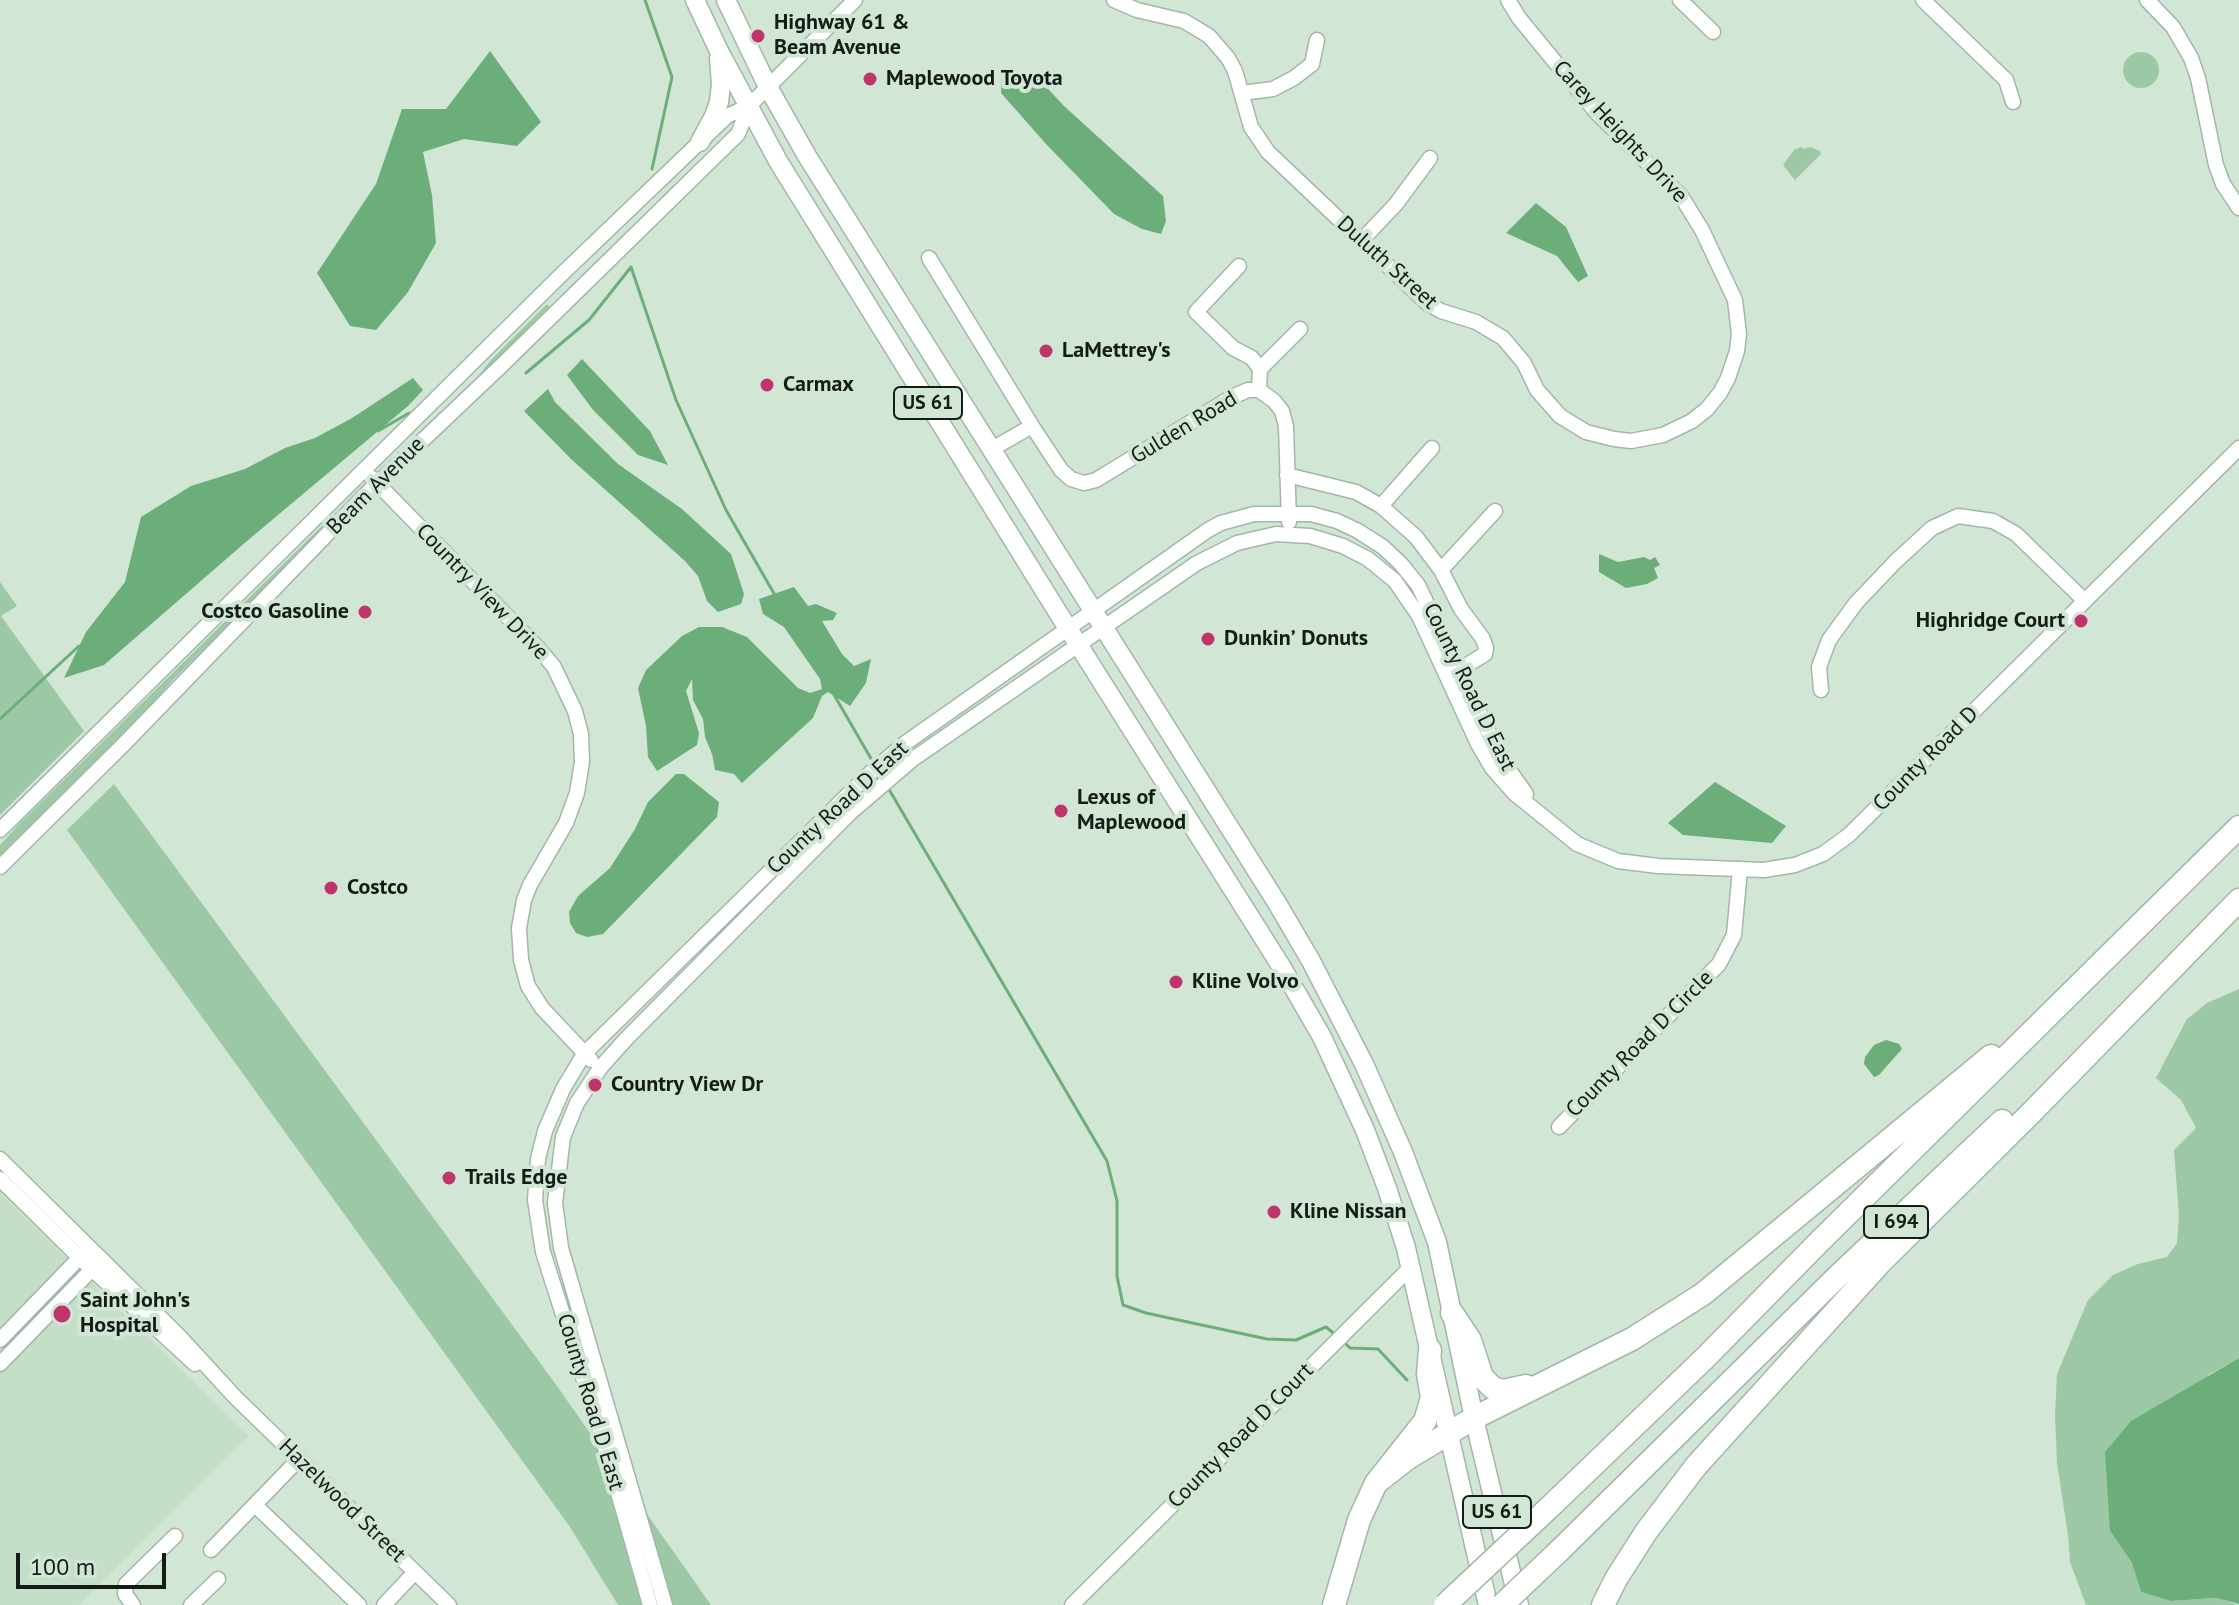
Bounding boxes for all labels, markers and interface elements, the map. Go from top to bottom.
place label: Highway 61 & Beam Avenue [774,10,909,62]
marker: Highway 61 & Beam Avenue [749,27,767,45]
street label: Carey Heights Drive [1547,55,1693,209]
place label: Maplewood Toyota [886,66,1063,92]
marker: Maplewood Toyota [861,70,879,88]
street label: Duluth Street [1331,211,1443,315]
place label: LaMettrey's [1062,338,1171,364]
marker: LaMettrey's [1037,342,1055,360]
place label: Carmax [783,372,854,398]
marker: Carmax [758,376,776,394]
street label: Gulden Road [1126,386,1242,470]
road number: US 61 [894,387,962,419]
street label: Beam Avenue [322,432,430,540]
street label: Country View Drive [410,518,554,666]
place label: Costco Gasoline [201,599,349,625]
street label: County Road D East [1417,599,1521,775]
marker: Costco Gasoline [356,603,374,621]
place label: Highridge Court [1916,608,2065,634]
marker: Highridge Court [2072,612,2090,630]
place label: Dunkin’ Donuts [1224,626,1368,652]
marker: Dunkin’ Donuts [1199,630,1217,648]
street label: County Road D [1868,701,1984,817]
street label: County Road D East [762,736,914,880]
place label: Lexus of Maplewood [1077,785,1186,836]
marker: Lexus of Maplewood [1052,802,1070,820]
place label: Costco [347,875,408,901]
marker: Costco [322,879,340,897]
street label: County Road D Circle [1561,965,1719,1123]
place label: Kline Volvo [1192,969,1299,995]
marker: Kline Volvo [1167,973,1185,991]
place label: Country View Dr [611,1072,763,1098]
marker: Country View Dr [586,1076,604,1094]
place label: Trails Edge [465,1165,567,1191]
marker: Trails Edge [440,1169,458,1187]
place label: Kline Nissan [1290,1199,1407,1225]
marker: Kline Nissan [1265,1203,1283,1221]
road number: I 694 [1864,1206,1928,1238]
place label: Saint John's Hospital [80,1288,190,1340]
marker: Saint John's Hospital [51,1303,73,1325]
street label: County Road D East [551,1311,629,1493]
street label: County Road D Court [1163,1358,1319,1514]
street label: Hazelwood Street [273,1434,411,1568]
road number: US 61 [1463,1496,1531,1528]
scale bar [20,1537,170,1587]
text: 100 m [30,1551,95,1582]

